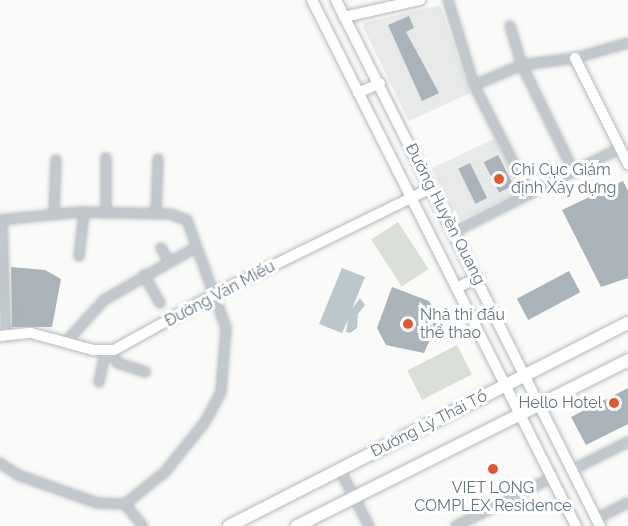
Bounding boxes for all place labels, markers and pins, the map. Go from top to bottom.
place label: Chi Cục Giám định Xây dựng [511,160,617,198]
marker: Chi Cục Giám định Xây dựng [492,172,506,186]
place label: Nhà thi đấu thể thao [420,305,505,343]
marker: Nhà thi đấu thể thao [401,317,415,331]
place label: Hello Hotel [519,393,602,413]
marker: Hello Hotel [607,396,621,410]
marker: VIET LONG COMPLEX Residence [486,462,500,476]
place label: VIET LONG COMPLEX Residence [414,478,572,516]

